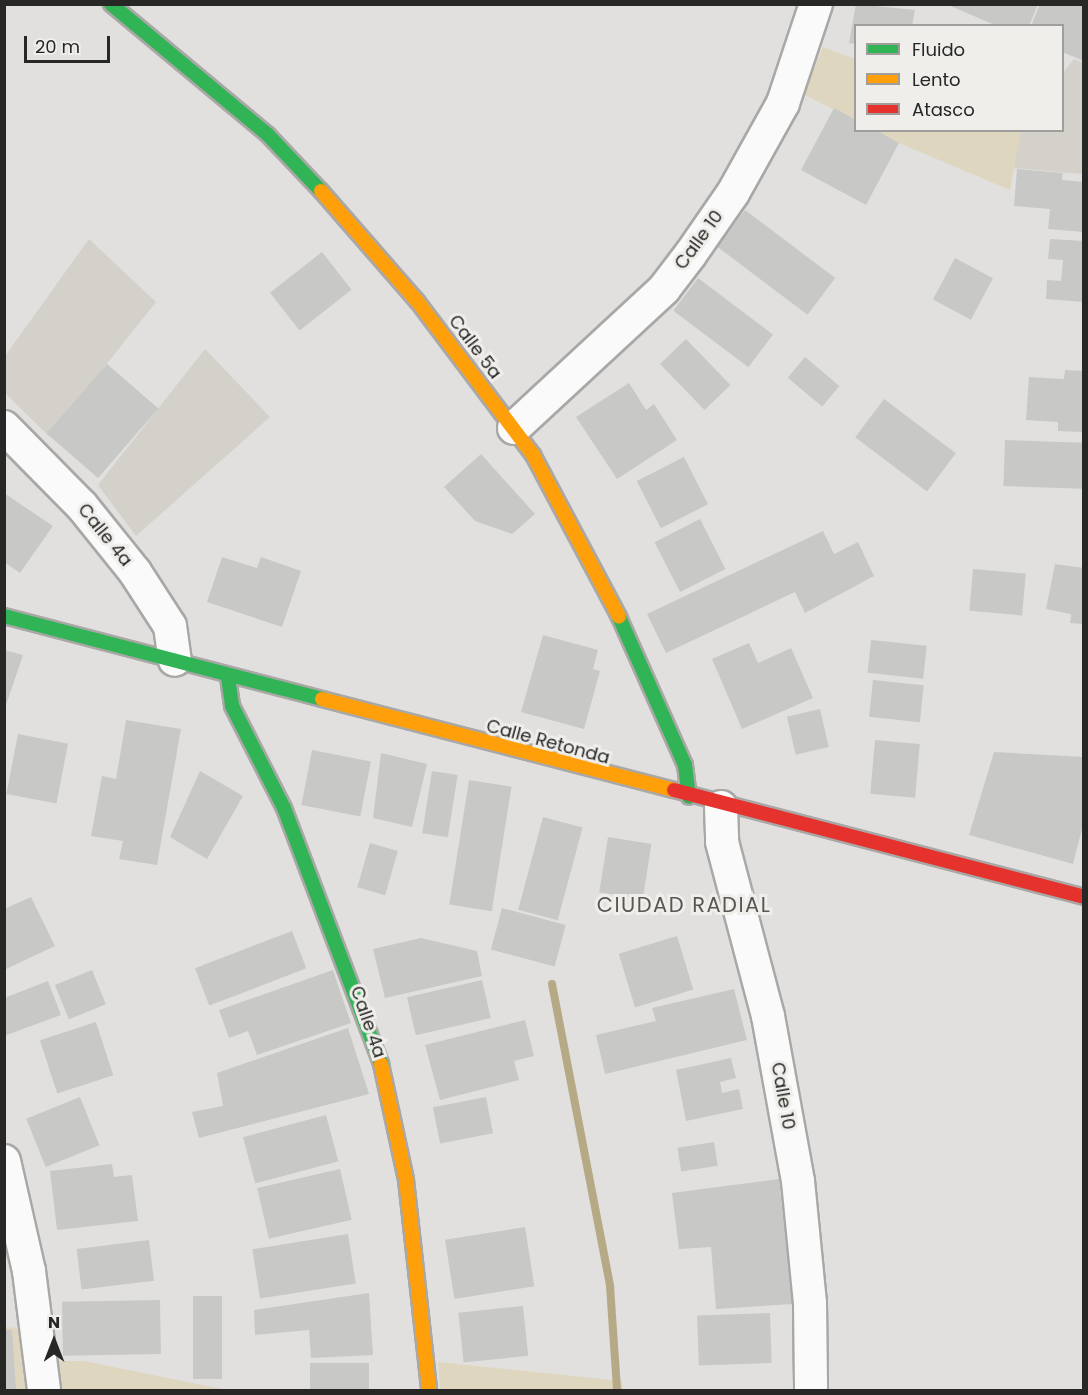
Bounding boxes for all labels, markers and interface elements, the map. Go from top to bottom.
scale bar [27,24,112,62]
legend [854,24,1064,132]
text: 20 m [35,34,80,59]
text: Fluido [912,37,965,62]
text: Lento [912,67,961,92]
text: Atasco [912,97,975,122]
street label: Calle 10 [670,206,728,274]
street label: Calle 5a [444,311,506,383]
street label: Calle 4a [73,499,137,571]
street label: Calle Retonda [484,715,612,769]
district label: CIUDAD RADIAL [597,892,771,918]
street label: Calle 4a [346,983,390,1061]
street label: Calle 10 [766,1061,800,1131]
north arrow [24,1311,84,1371]
text: N [48,1311,60,1334]

